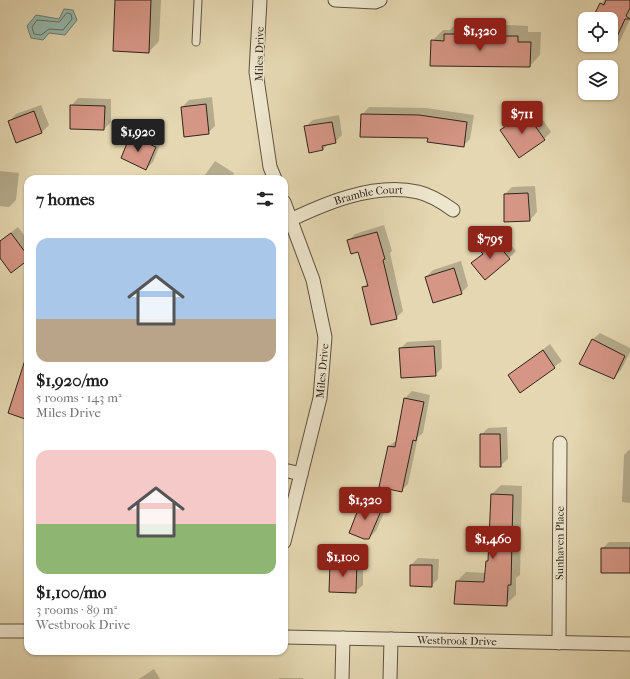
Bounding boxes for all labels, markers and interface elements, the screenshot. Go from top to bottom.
map controls [578,12,618,100]
button: locate [578,12,618,52]
pin: $1,320 [447,18,513,52]
text: $1,320 [463,23,497,38]
street label: Miles Drive [253,26,266,82]
button: layers [578,60,618,100]
pin: $711 [498,101,546,135]
text: $711 [511,106,533,121]
pin: $1,920 [105,119,171,153]
text: $1,920 [121,124,155,139]
street label: Bramble Court [332,183,404,208]
icon: filters [254,188,276,210]
text: 7 homes [36,189,95,209]
pin: $795 [466,226,514,260]
text: $795 [477,231,503,246]
icon: home [120,264,192,336]
street label: Miles Drive [314,343,331,399]
text: $1,920/mo [36,370,109,390]
text: 5 rooms · 143 m² [36,390,122,405]
text: Miles Drive [36,405,101,420]
icon: home [120,476,192,548]
pin: $1,320 [332,487,398,521]
text: $1,320 [348,492,382,507]
street label: Sunhaven Place [553,505,567,580]
pin: $1,460 [460,526,526,560]
text: $1,460 [475,531,511,546]
pin: $1,100 [310,544,376,578]
text: $1,100 [326,549,360,564]
text: $1,100/mo [36,582,107,602]
text: 3 rooms · 89 m² [36,602,117,617]
text: Westbrook Drive [36,617,130,632]
street label: Westbrook Drive [416,634,498,648]

